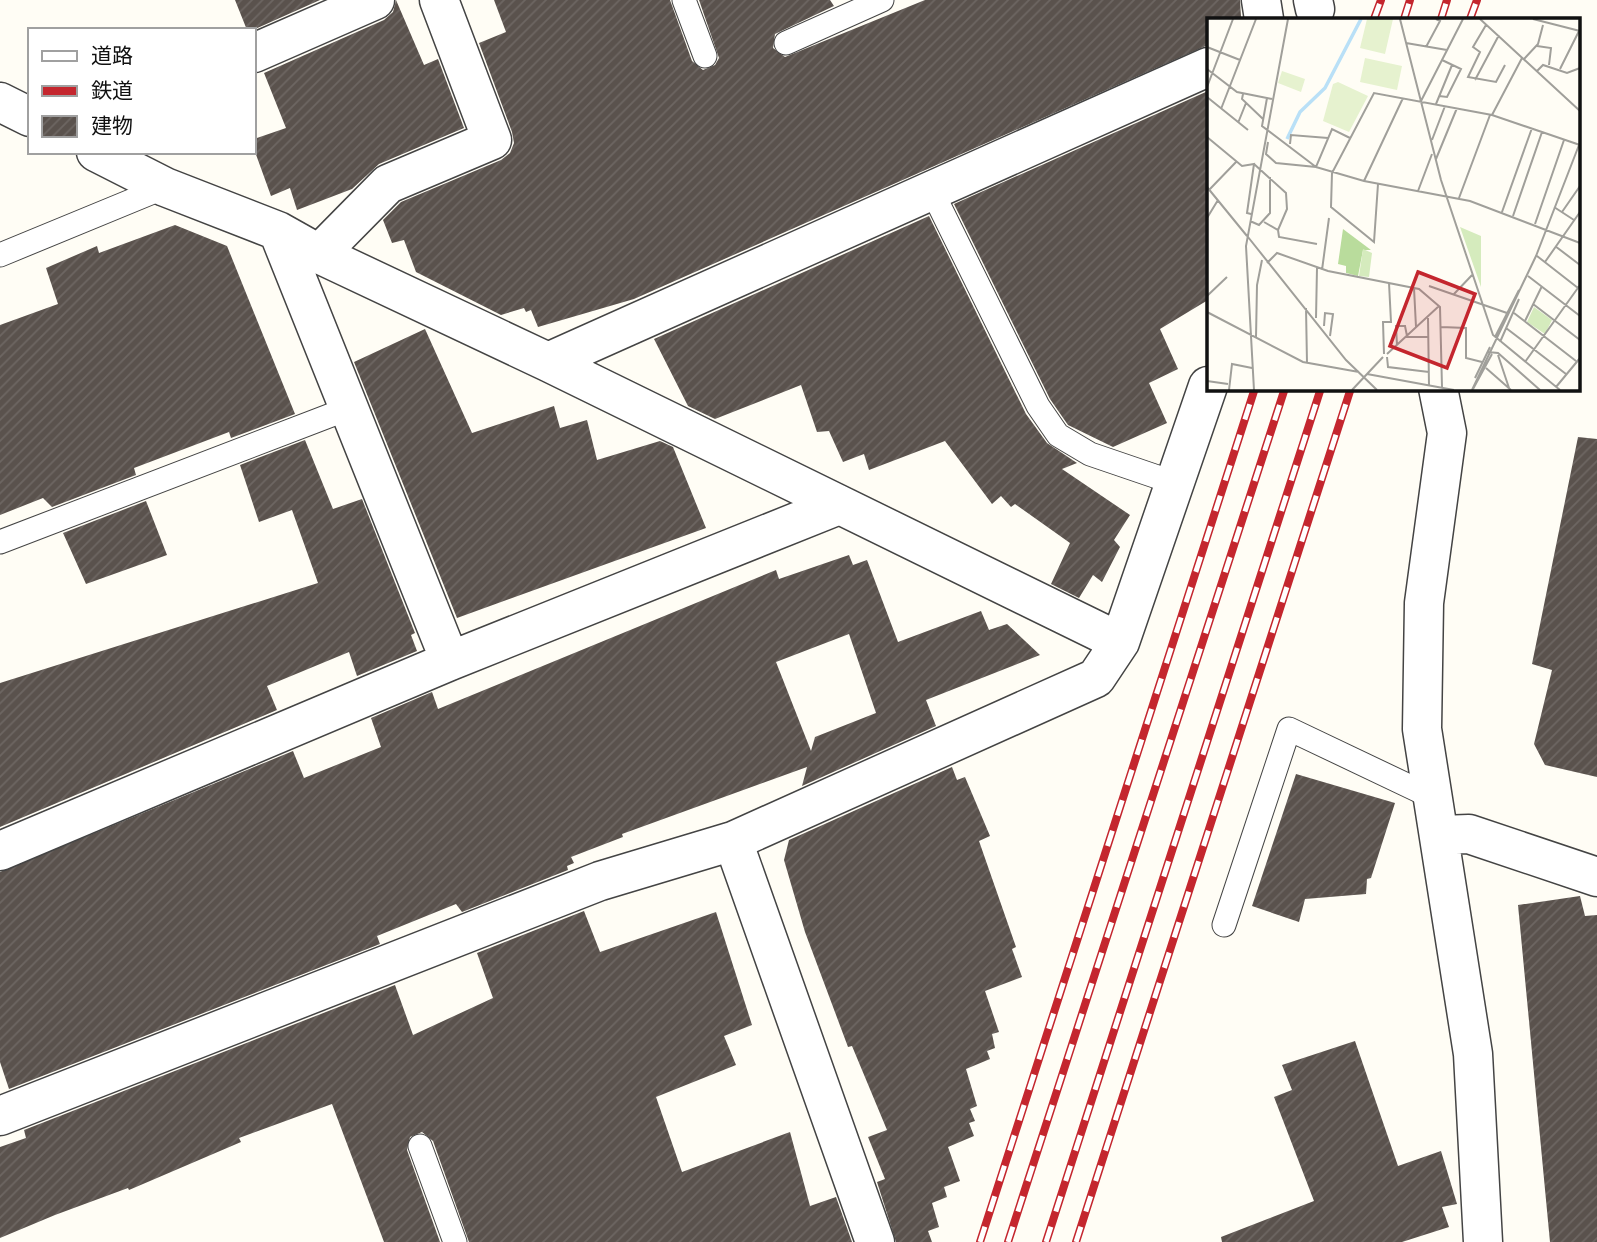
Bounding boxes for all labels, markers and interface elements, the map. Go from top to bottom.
inset map [1207,18,1580,390]
legend [28,28,256,154]
text: 道路 [91,41,133,73]
text: 鉄道 [91,76,133,108]
text: 建物 [91,111,133,143]

